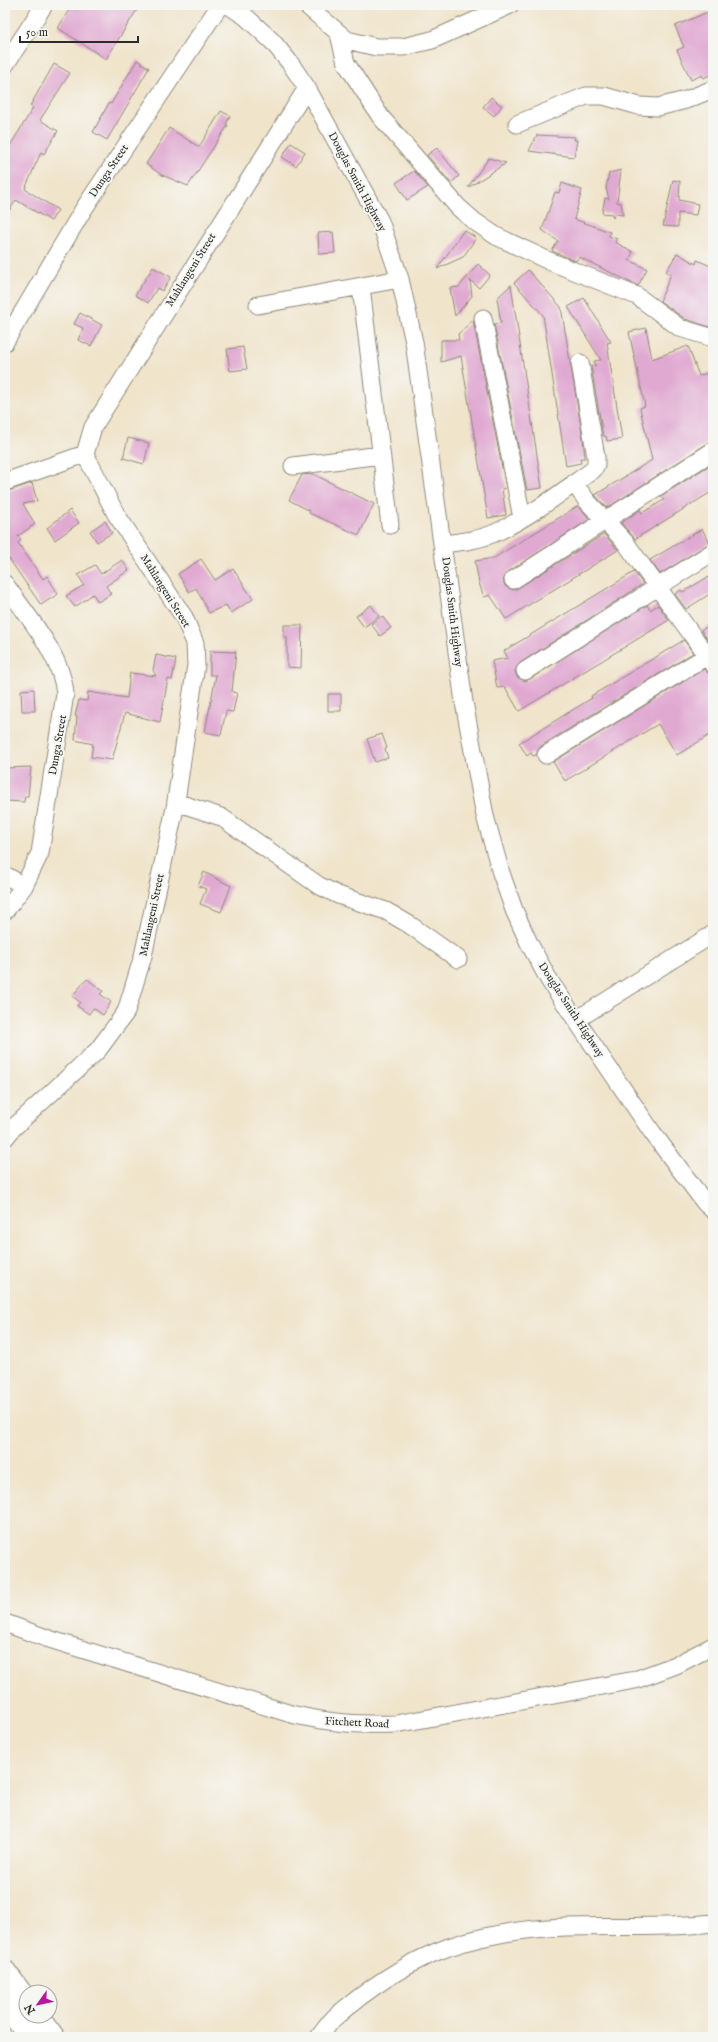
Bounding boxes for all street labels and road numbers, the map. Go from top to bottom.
street label: Douglas Smith Highway [325,130,389,235]
street label: Dunga Street [86,142,132,200]
street label: Mahlangeni Street [163,230,219,309]
street label: Mahlangeni Street [137,552,193,631]
street label: Douglas Smith Highway [438,556,466,668]
street label: Dunga Street [46,714,70,776]
street label: Mahlangeni Street [136,872,168,958]
street label: Douglas Smith Highway [535,960,607,1061]
street label: Fitchett Road [325,1714,389,1732]

